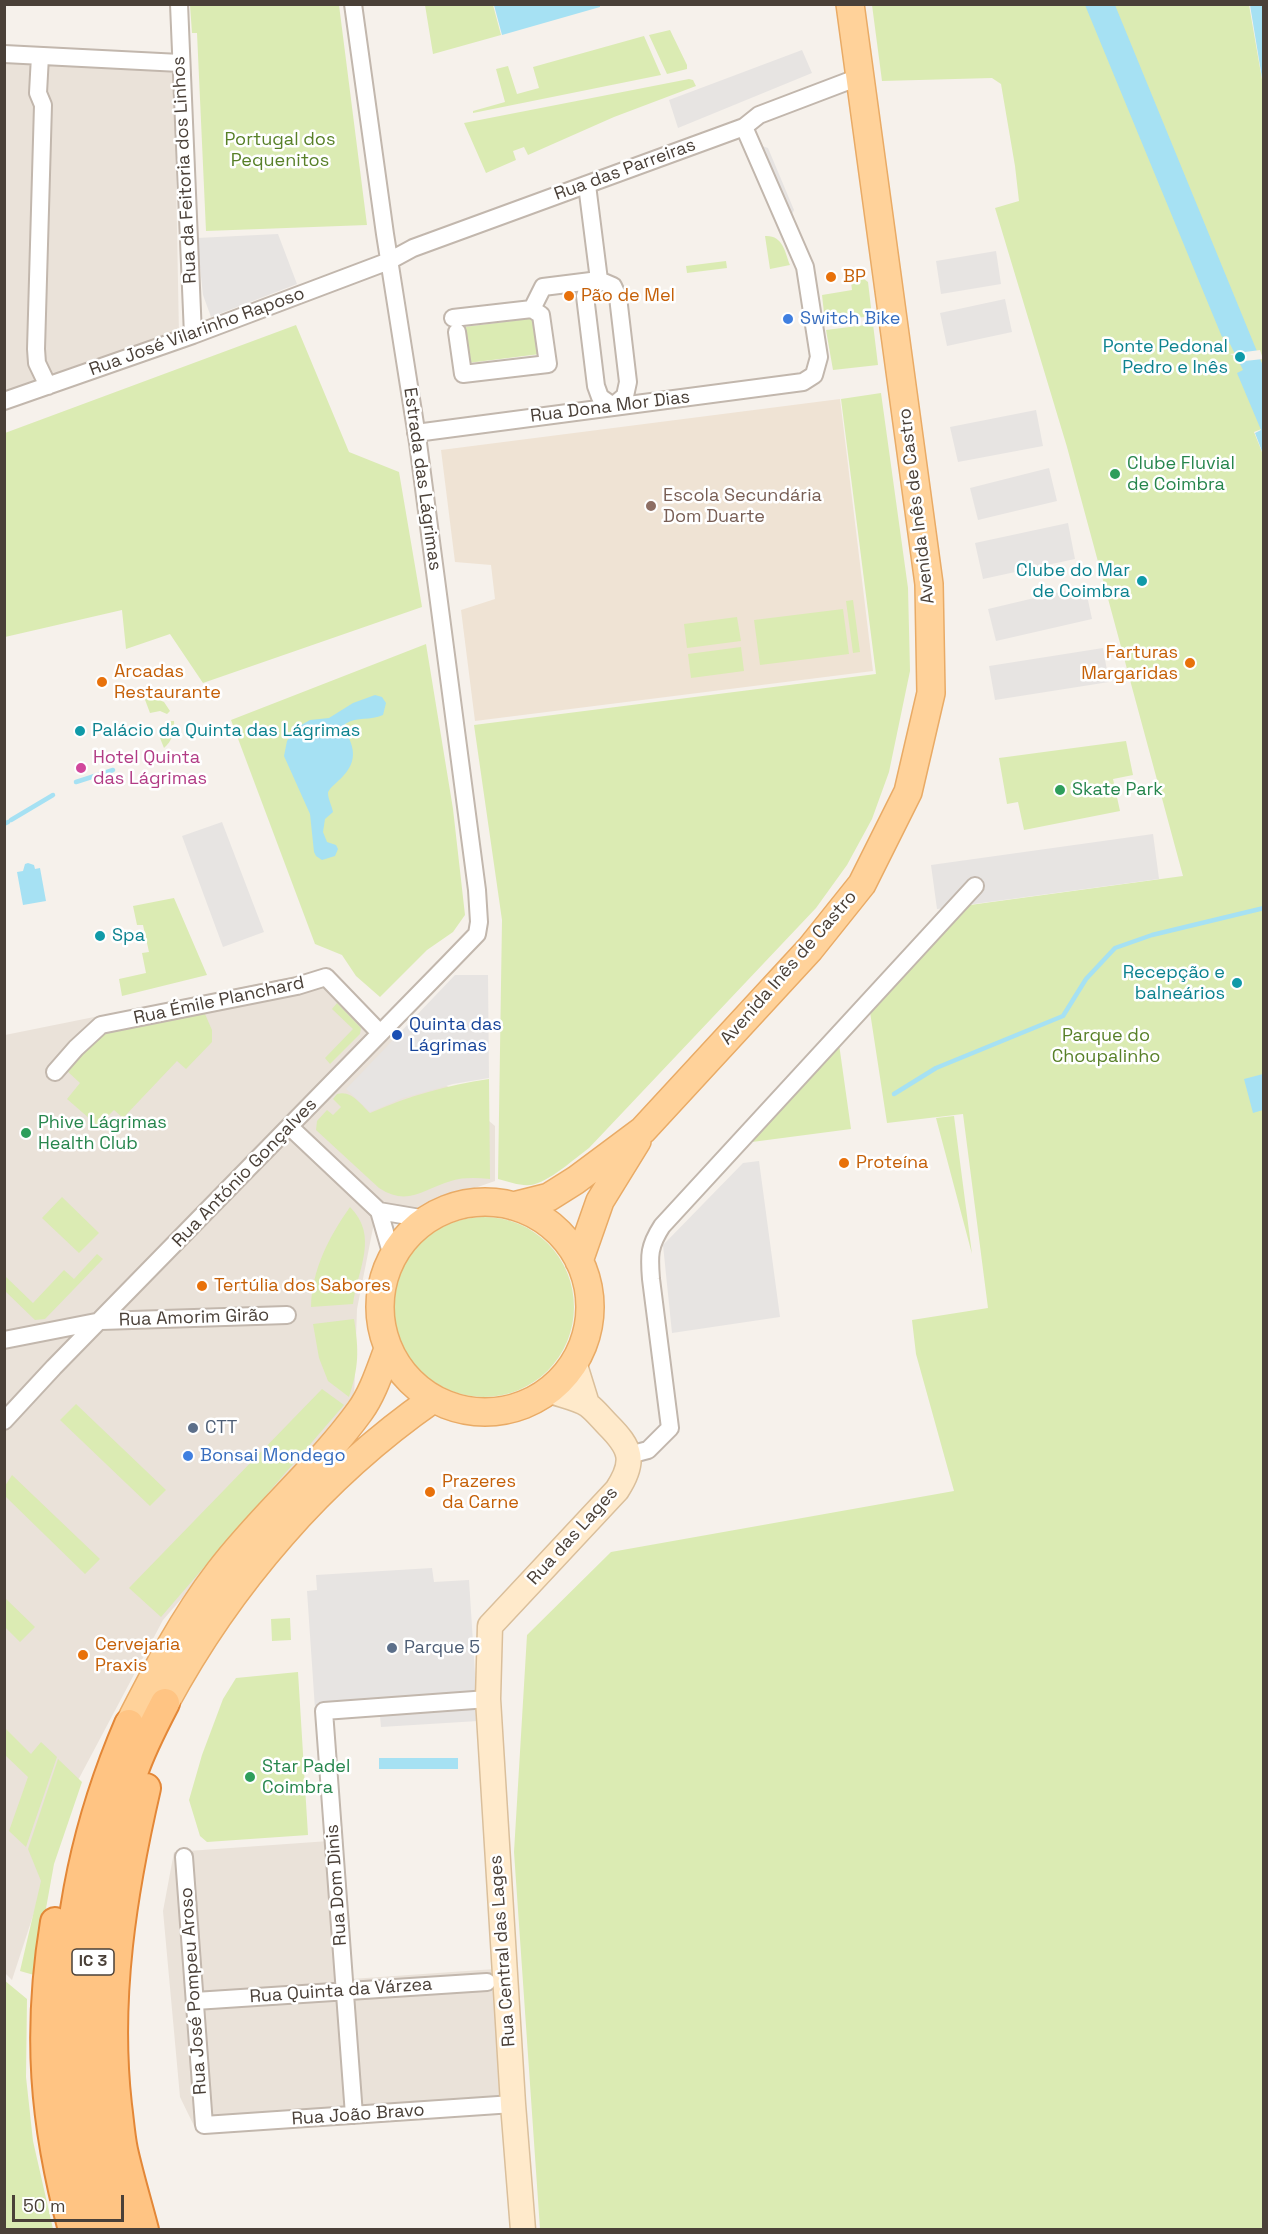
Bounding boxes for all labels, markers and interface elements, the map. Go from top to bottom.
street label: Rua da Feitoria dos Linhos [168,56,202,284]
park label: Portugal dos Pequenitos [225,129,335,172]
street label: Rua das Parreiras [551,134,699,206]
place label: BP [843,266,866,288]
marker: BP [824,270,838,284]
street label: Rua José Vilarinho Raposo [86,283,308,381]
place label: Pão de Mel [581,285,675,307]
marker: Pão de Mel [562,289,576,303]
place label: Switch Bike [800,308,900,330]
marker: Switch Bike [781,312,795,326]
place label: Ponte Pedonal Pedro e Inês [1103,336,1228,378]
marker: Ponte Pedonal Pedro e Inês [1233,350,1247,364]
street label: Estrada das Lágrimas [398,386,446,572]
street label: Rua Dona Mor Dias [529,386,691,428]
street label: Avenida Inês de Castro [894,407,940,605]
place label: Clube Fluvial de Coimbra [1127,453,1235,496]
marker: Clube Fluvial de Coimbra [1108,467,1122,481]
place label: Escola Secundária Dom Duarte [663,485,822,528]
marker: Escola Secundária Dom Duarte [644,499,658,513]
place label: Clube do Mar de Coimbra [1016,560,1130,602]
marker: Clube do Mar de Coimbra [1135,574,1149,588]
place label: Farturas Margaridas [1081,642,1178,684]
marker: Farturas Margaridas [1183,656,1197,670]
place label: Arcadas Restaurante [114,661,221,704]
marker: Arcadas Restaurante [95,675,109,689]
place label: Palácio da Quinta das Lágrimas [92,720,360,742]
marker: Palácio da Quinta das Lágrimas [73,724,87,738]
place label: Hotel Quinta das Lágrimas [93,747,207,789]
marker: Hotel Quinta das Lágrimas [74,761,88,775]
place label: Skate Park [1072,779,1163,801]
marker: Skate Park [1053,783,1067,797]
street label: Avenida Inês de Castro [716,887,862,1049]
place label: Spa [112,925,145,947]
marker: Spa [93,929,107,943]
place label: Recepção e balneários [1123,962,1225,1004]
street label: Rua Émile Planchard [132,972,306,1030]
marker: Recepção e balneários [1230,976,1244,990]
place label: Quinta das Lágrimas [409,1014,502,1056]
park label: Parque do Choupalinho [1052,1025,1160,1068]
marker: Quinta das Lágrimas [390,1028,404,1042]
street label: Rua António Gonçalves [168,1094,322,1252]
place label: Phive Lágrimas Health Club [38,1112,167,1154]
marker: Phive Lágrimas Health Club [19,1126,33,1140]
place label: Proteína [856,1152,928,1174]
marker: Proteína [837,1156,851,1170]
place label: Tertúlia dos Sabores [214,1275,391,1297]
marker: Tertúlia dos Sabores [195,1279,209,1293]
street label: Rua Amorim Girão [118,1305,270,1331]
place label: CTT [205,1417,237,1439]
marker: CTT [186,1421,200,1435]
place label: Bonsai Mondego [200,1445,346,1467]
marker: Bonsai Mondego [181,1449,195,1463]
place label: Prazeres da Carne [442,1471,519,1514]
street label: Rua das Lages [523,1482,623,1590]
marker: Prazeres da Carne [423,1485,437,1499]
place label: Cervejaria Praxis [95,1634,180,1676]
place label: Parque 5 [404,1637,480,1659]
marker: Parque 5 [385,1641,399,1655]
marker: Cervejaria Praxis [76,1648,90,1662]
place label: Star Padel Coimbra [262,1756,350,1798]
marker: Star Padel Coimbra [243,1770,257,1784]
street label: Rua Dom Dinis [322,1824,352,1946]
street label: Rua Central das Lages [486,1854,520,2048]
street label: Rua José Pompeu Aroso [176,1886,212,2096]
road number: IC 3 [72,1949,114,1975]
street label: Rua Quinta da Várzea [249,1974,433,2008]
street label: Rua João Bravo [291,2100,425,2130]
scale bar [15,2183,128,2221]
text: 50 m [23,2194,65,2217]

